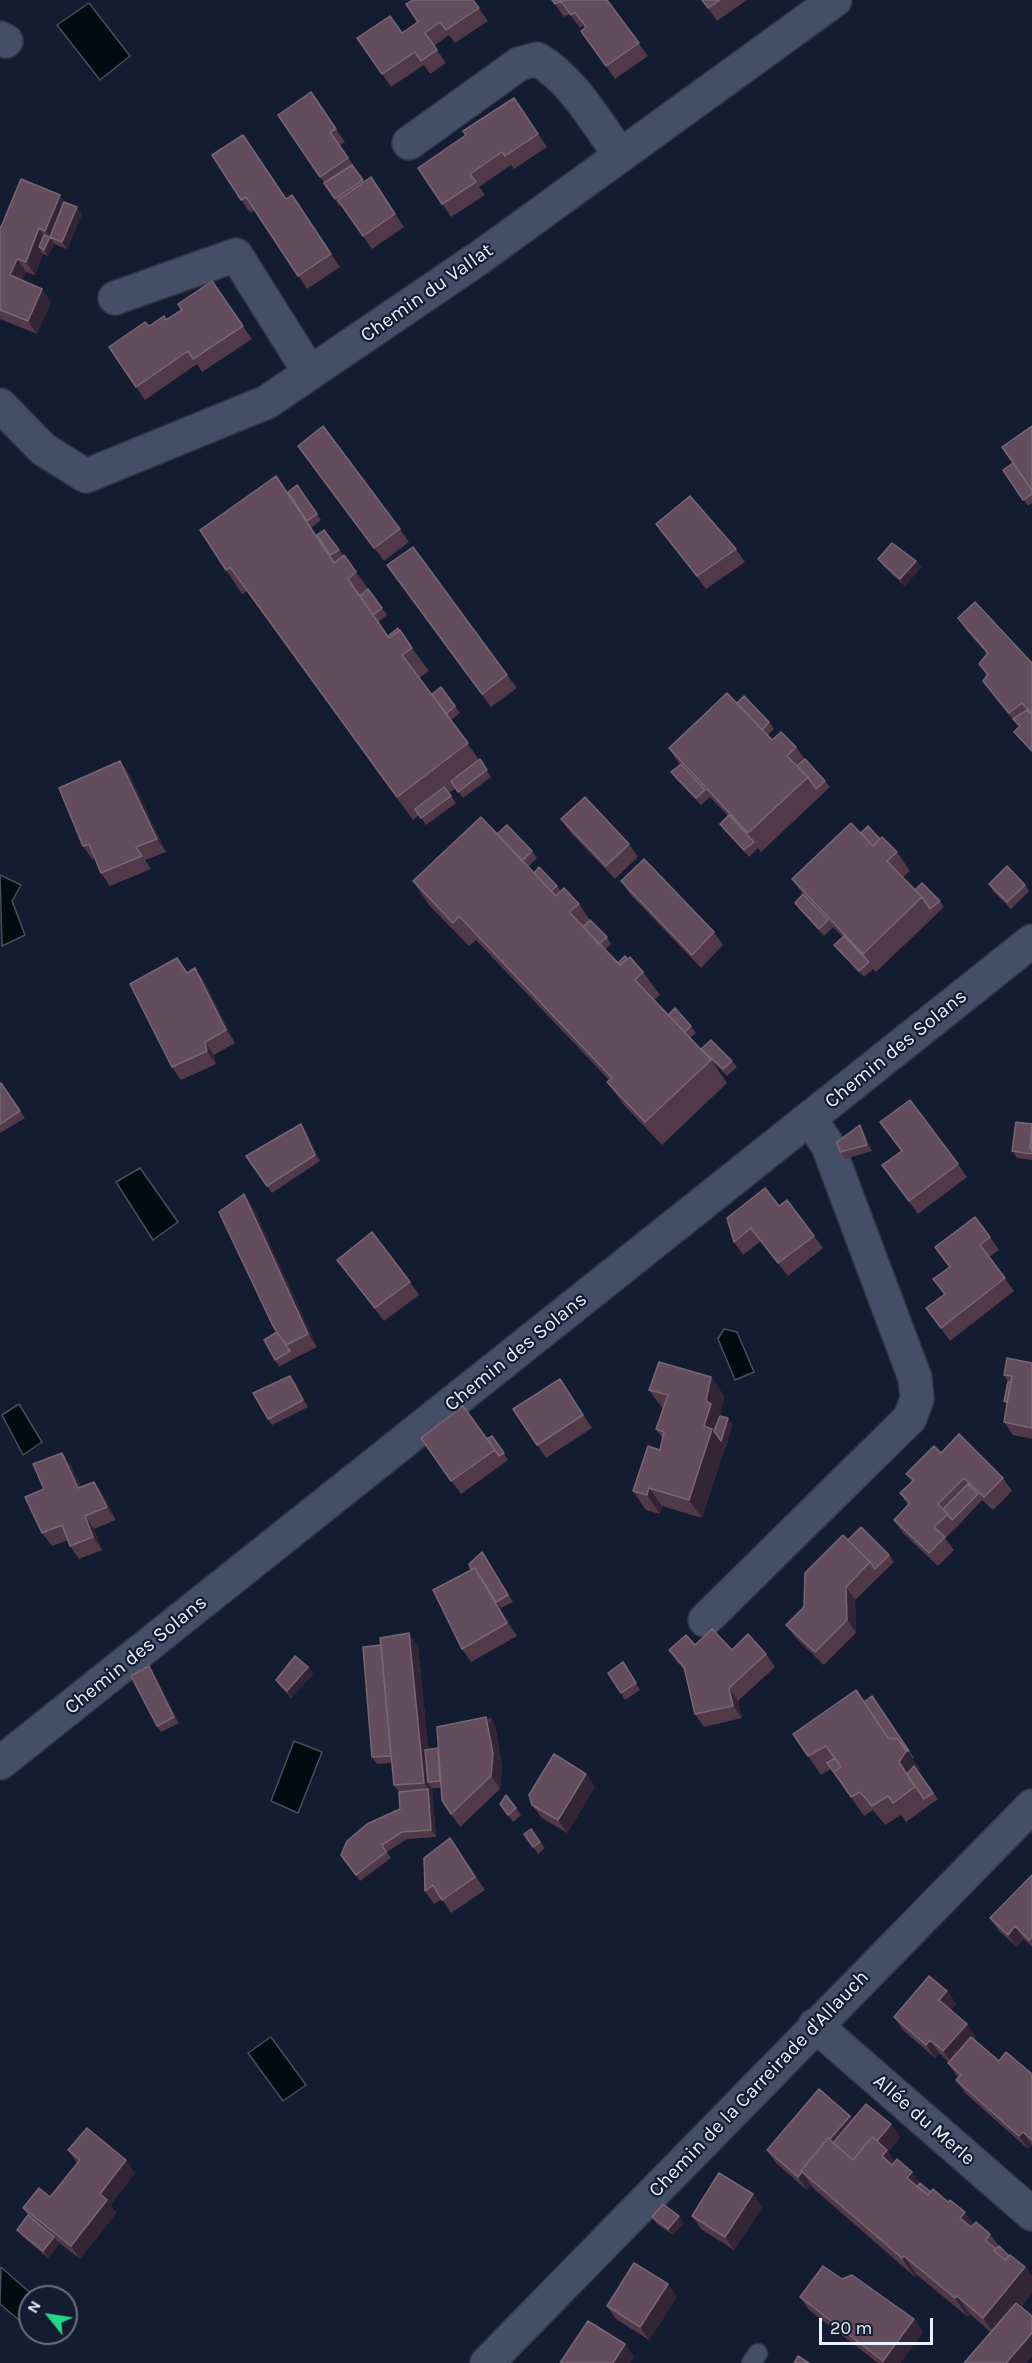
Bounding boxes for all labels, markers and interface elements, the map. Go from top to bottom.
street label: Chemin du Vallat [356,238,498,348]
street label: Chemin des Solans [820,984,972,1114]
street label: Chemin des Solans [440,1287,592,1417]
street label: Chemin des Solans [60,1590,212,1720]
street label: Chemin de la Carreirade d'Allauch [644,1966,874,2202]
street label: Allée du Merle [868,2069,980,2171]
north arrow [18,2285,78,2345]
text: N [23,2297,45,2316]
scale bar [822,2306,936,2344]
text: 20 m [830,2317,872,2339]

